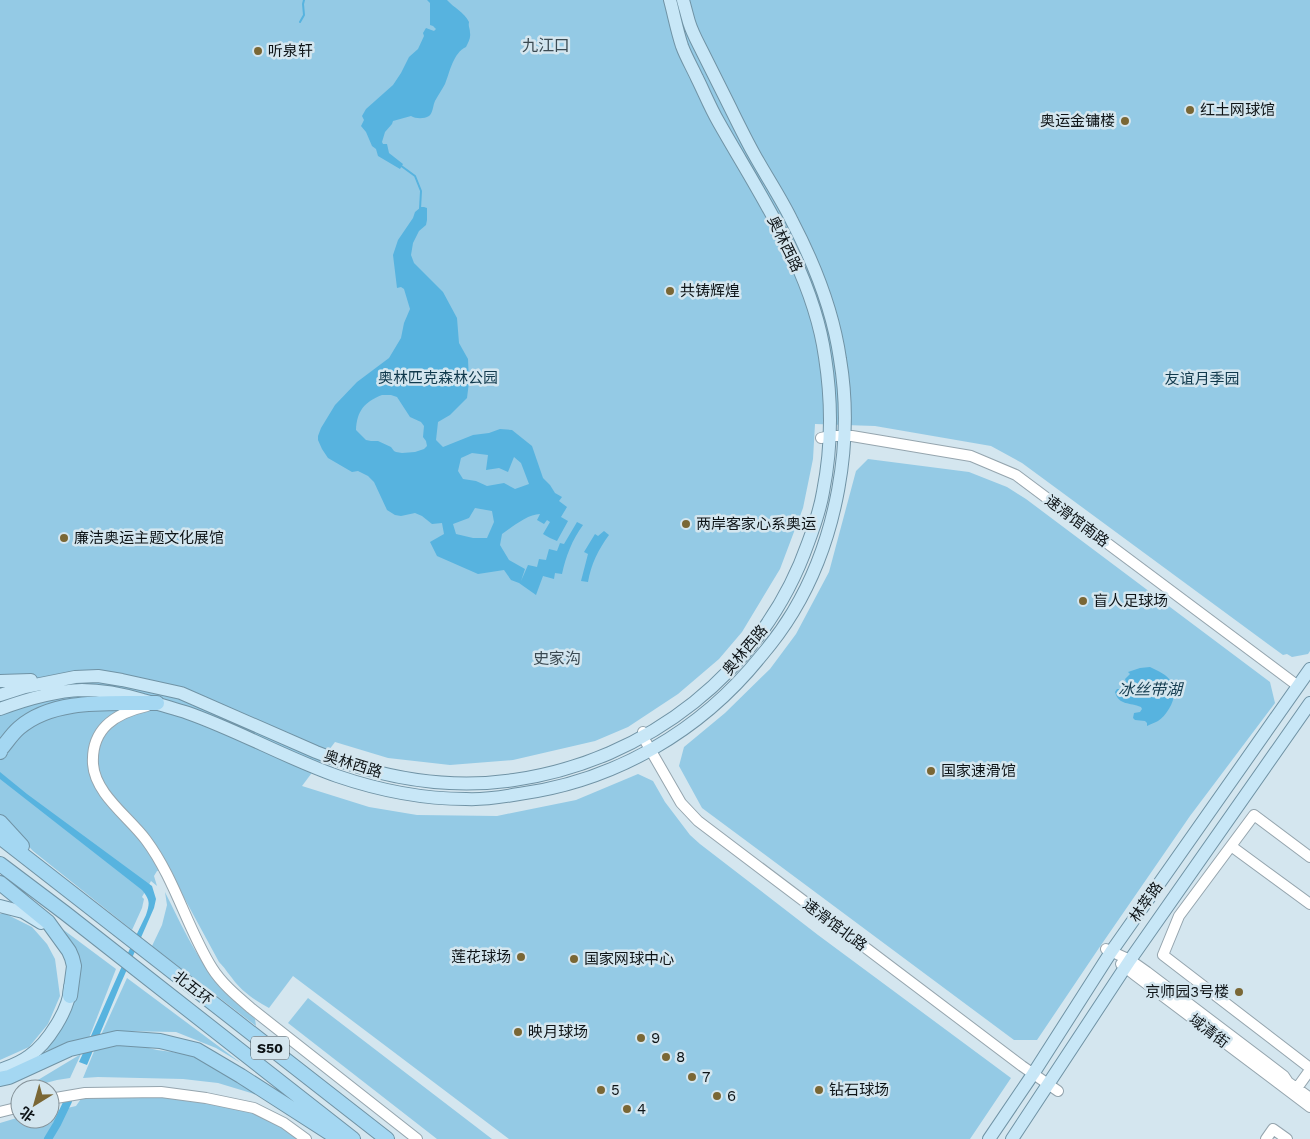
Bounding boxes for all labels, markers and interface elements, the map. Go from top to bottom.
district label: 九江口 [522,36,570,55]
place label: 听泉轩 [268,42,313,60]
marker: 听泉轩 [252,45,264,57]
place label: 红土网球馆 [1200,101,1275,119]
marker: 红土网球馆 [1184,104,1196,116]
place label: 奥运金镛楼 [1040,112,1115,130]
marker: 奥运金镛楼 [1119,115,1131,127]
street label: 奥林西路 [764,213,806,275]
place label: 共铸辉煌 [680,282,740,300]
marker: 共铸辉煌 [664,285,676,297]
park label: 奥林匹克森林公园 [378,369,498,387]
park label: 友谊月季园 [1164,370,1240,388]
street label: 速滑馆南路 [1042,491,1112,551]
place label: 两岸客家心系奥运 [696,515,816,533]
marker: 两岸客家心系奥运 [680,518,692,530]
place label: 廉洁奥运主题文化展馆 [74,529,224,547]
marker: 廉洁奥运主题文化展馆 [58,532,70,544]
place label: 盲人足球场 [1093,592,1168,610]
marker: 盲人足球场 [1077,595,1089,607]
street label: 奥林西路 [719,621,771,679]
district label: 史家沟 [533,649,581,668]
water label: 冰丝带湖 [1118,680,1185,699]
street label: 奥林西路 [322,747,384,781]
place label: 国家速滑馆 [941,762,1016,780]
marker: 国家速滑馆 [925,765,937,777]
street label: 林萃路 [1126,878,1166,926]
street label: 速滑馆北路 [800,895,870,955]
place label: 莲花球场 [451,948,511,966]
place label: 国家网球中心 [584,950,674,968]
marker: 莲花球场 [515,951,527,963]
marker: 国家网球中心 [568,953,580,965]
street label: 北五环 [170,967,216,1009]
place label: 京师园3号楼 [1145,983,1229,1001]
marker: 京师园3号楼 [1233,986,1245,998]
street label: 域清街 [1186,1010,1232,1052]
place label: 映月球场 [528,1023,588,1041]
marker: 映月球场 [512,1026,524,1038]
place label: 9 [651,1029,660,1047]
marker: 9 [635,1032,647,1044]
road number: S50 [251,1036,289,1060]
place label: 8 [676,1048,685,1066]
marker: 8 [660,1051,672,1063]
place label: 7 [702,1068,710,1086]
marker: 7 [686,1071,698,1083]
north arrow [10,1079,60,1129]
place label: 5 [611,1081,620,1099]
place label: 钻石球场 [829,1081,889,1099]
marker: 5 [595,1084,607,1096]
marker: 钻石球场 [813,1084,825,1096]
place label: 6 [727,1087,736,1105]
marker: 6 [711,1090,723,1102]
place label: 4 [637,1100,646,1118]
marker: 4 [621,1103,633,1115]
text: 北 [17,1104,38,1125]

